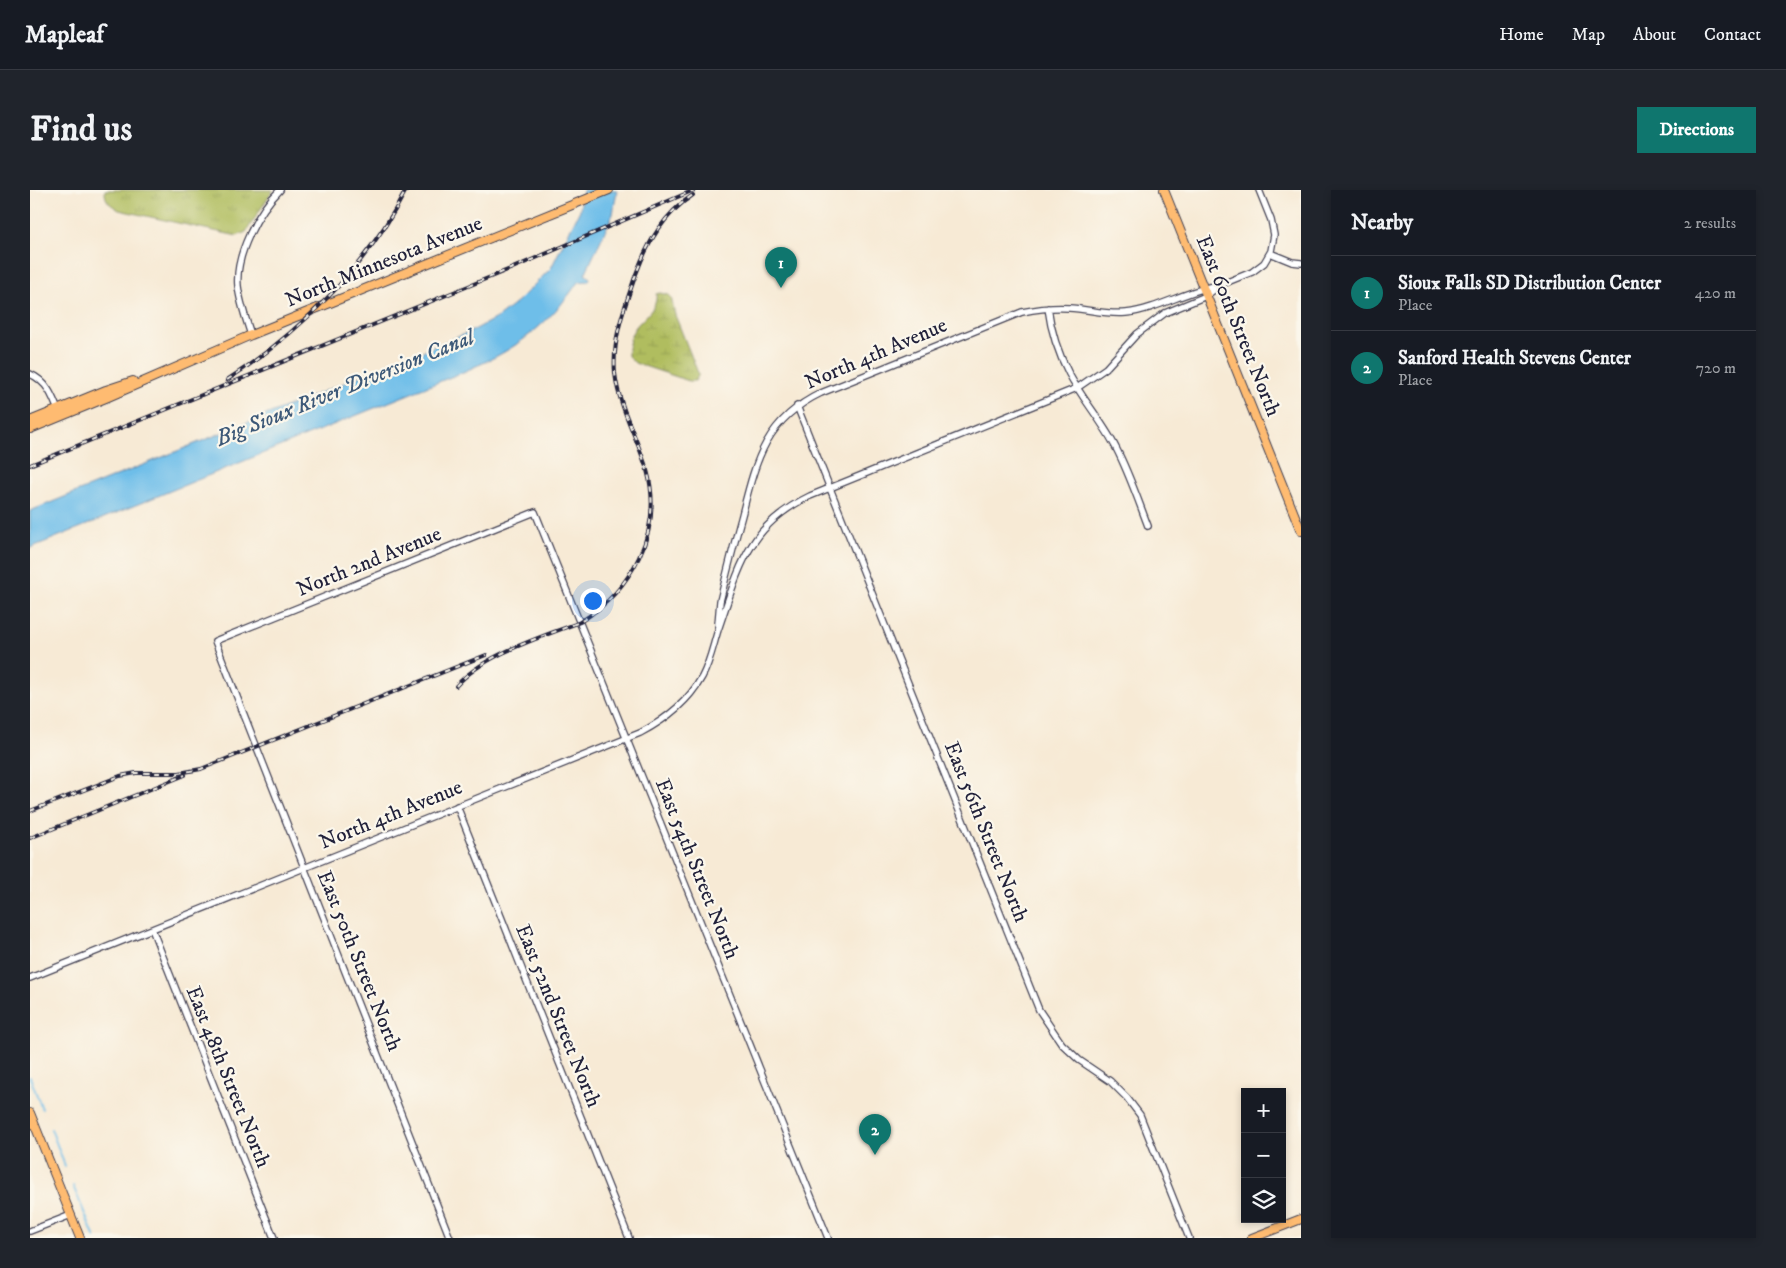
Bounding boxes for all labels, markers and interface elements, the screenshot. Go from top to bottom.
text: Mapleaf [25,20,104,50]
text: Home [1499,24,1544,46]
text: Map [1572,24,1605,46]
text: About [1633,24,1676,46]
text: Contact [1704,24,1761,46]
button: Directions [1637,107,1756,153]
text: Find us [30,108,132,152]
street label: North Minnesota Avenue [282,210,487,313]
text: Nearby [1351,210,1413,236]
text: 2 results [1684,213,1736,233]
street label: East 60th Street North [1190,232,1286,420]
pin: 1 [765,247,797,288]
text: Sioux Falls SD Distribution Center [1398,272,1661,295]
text: 1 [1364,283,1370,303]
text: 420 m [1695,283,1736,303]
text: Place [1398,295,1432,315]
street label: North 4th Avenue [801,312,951,396]
water label: Big Sioux River Diversion Canal [211,323,480,453]
text: Sanford Health Stevens Center [1398,347,1631,370]
text: 2 [1363,358,1371,378]
text: 720 m [1696,358,1736,378]
text: Place [1398,370,1432,390]
street label: North 2nd Avenue [293,521,445,603]
your location [580,588,606,614]
street label: East 56th Street North [938,738,1034,926]
street label: North 4th Avenue [316,774,467,856]
street label: East 54th Street North [649,775,745,963]
street label: East 50th Street North [311,867,407,1055]
street label: East 52nd Street North [509,921,607,1111]
street label: East 48th Street North [180,982,276,1172]
map controls [1241,1088,1286,1223]
button: + [1241,1088,1286,1133]
pin: 2 [859,1114,891,1155]
button: − [1241,1133,1286,1178]
button: layers [1241,1178,1286,1223]

